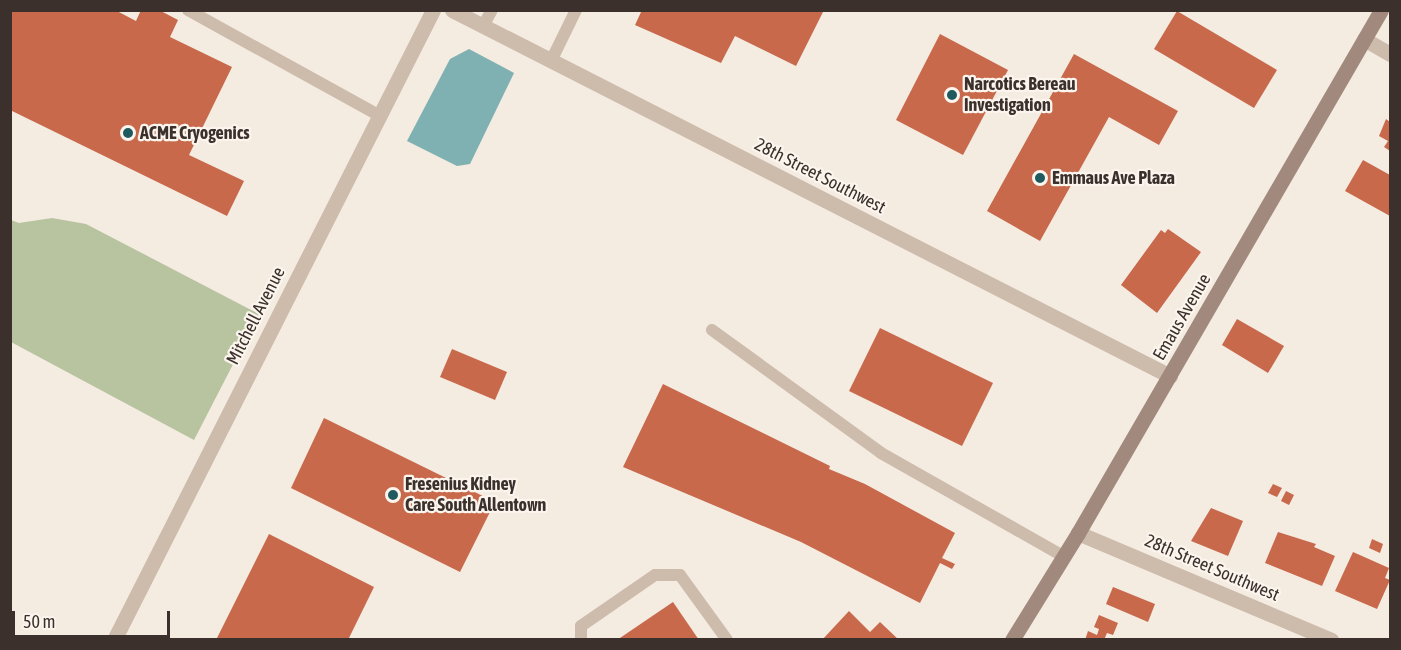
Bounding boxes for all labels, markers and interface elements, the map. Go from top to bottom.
place label: Narcotics Bereau Investigation [964,74,1075,116]
marker: Narcotics Bereau Investigation [945,88,959,102]
place label: ACME Cryogenics [140,122,250,144]
marker: ACME Cryogenics [121,126,135,140]
street label: 28th Street Southwest [751,134,889,218]
place label: Emmaus Ave Plaza [1052,167,1175,189]
marker: Emmaus Ave Plaza [1033,171,1047,185]
street label: Mitchell Avenue [222,264,290,368]
street label: Emaus Avenue [1149,270,1215,364]
place label: Fresenius Kidney Care South Allentown [405,474,546,516]
marker: Fresenius Kidney Care South Allentown [386,488,400,502]
street label: 28th Street Southwest [1141,530,1283,606]
scale bar [15,599,172,637]
text: 50 m [23,611,55,632]

